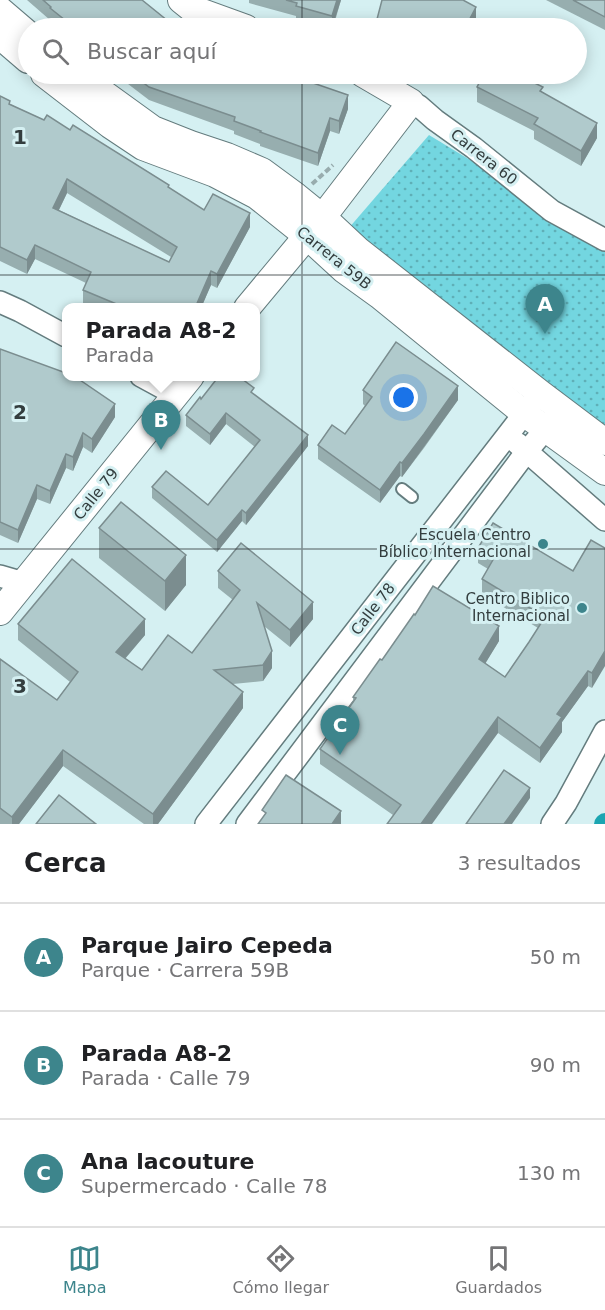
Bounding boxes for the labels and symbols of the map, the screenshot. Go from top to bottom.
text: 1 [13,125,27,149]
street label: Carrera 60 [447,125,521,189]
street label: Carrera 59B [293,223,375,293]
pin: A [526,284,564,334]
your location [389,383,418,412]
text: 2 [13,400,27,424]
pin: B [142,400,180,450]
street label: Calle 79 [70,465,122,523]
place label: Escuela Centro Bíblico Internacional [378,526,531,561]
marker: Escuela Centro Bíblico Internacional [536,537,550,551]
street label: Calle 78 [347,579,399,639]
place label: Centro Biblico Internacional [465,590,570,625]
marker: Centro Biblico Internacional [575,601,589,615]
text: 3 [13,674,27,698]
pin: C [320,706,360,755]

